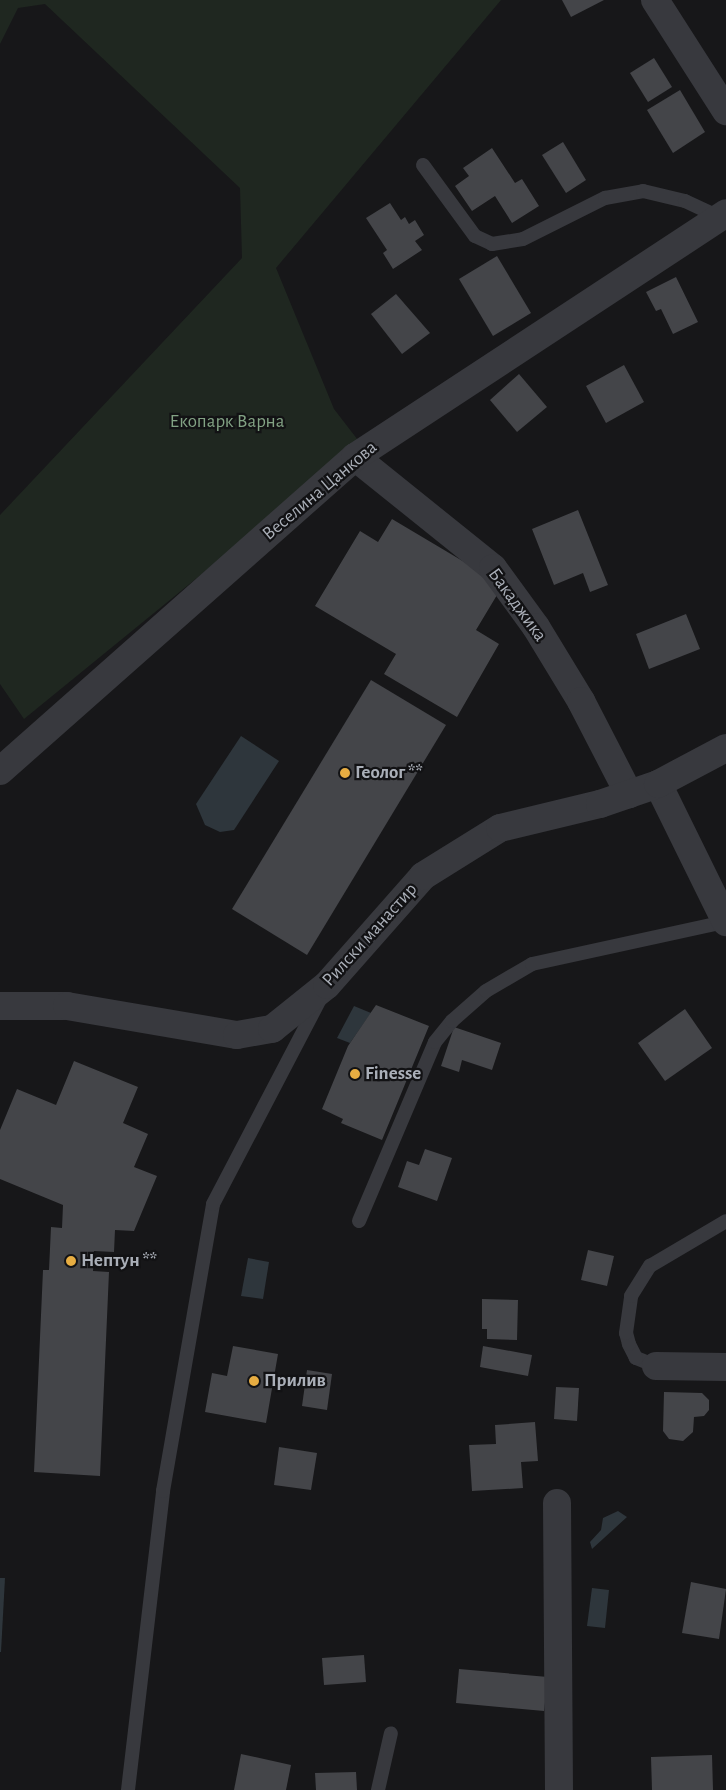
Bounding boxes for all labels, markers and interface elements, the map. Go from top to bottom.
park label: Екопарк Варна [170,411,284,433]
street label: Веселина Цанкова [258,436,382,546]
street label: Бакаджика [483,564,551,646]
place label: Геолог ** [355,762,423,784]
marker: Геолог ** [339,767,351,779]
street label: Рилски манастир [318,878,422,992]
place label: Finesse [365,1063,421,1085]
marker: Finesse [349,1068,361,1080]
place label: Нептун ** [81,1250,157,1272]
marker: Нептун ** [65,1255,77,1267]
place label: Прилив [264,1370,326,1392]
marker: Прилив [248,1375,260,1387]

